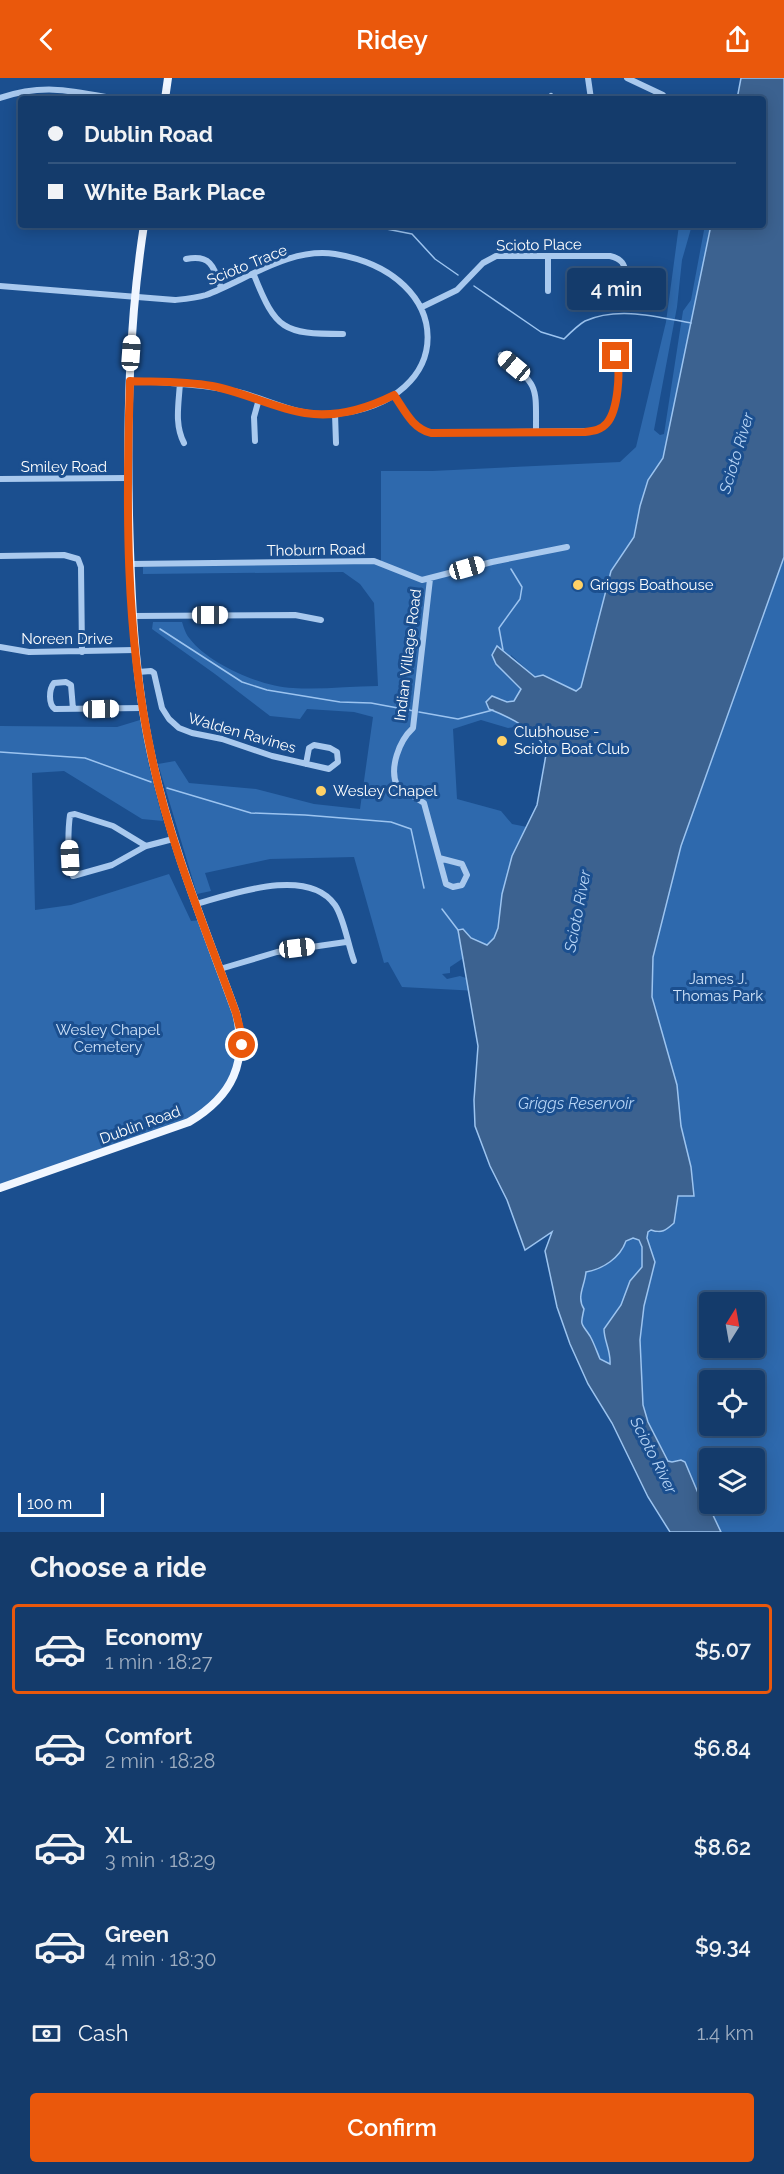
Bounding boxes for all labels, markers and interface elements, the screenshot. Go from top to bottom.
icon: back [30,23,63,56]
icon: share [721,23,754,56]
text: Ridey [356,24,428,55]
text: Dublin Road [84,121,213,147]
text: White Bark Place [84,179,265,205]
street label: Scioto Place [496,235,582,255]
street label: Scioto Trace [204,241,290,289]
callout: 4 min [566,269,666,311]
text: 4 min [591,277,642,301]
car [121,334,141,372]
route end [602,342,629,369]
car [494,348,534,384]
water label: Scioto River [715,410,758,497]
street label: Smiley Road [21,458,107,476]
street label: Thoburn Road [266,540,366,560]
car [447,554,487,582]
place label: Griggs Boathouse [590,576,714,594]
marker: Griggs Boathouse [571,578,585,592]
street label: Indian Village Road [391,588,425,722]
car [192,606,228,624]
street label: Noreen Drive [21,630,113,648]
car [83,700,119,718]
street label: Walden Ravines [186,709,298,757]
place label: Clubhouse - Scioto Boat Club [514,723,629,758]
marker: Clubhouse - Scioto Boat Club [495,734,509,748]
place label: Wesley Chapel [333,782,438,800]
marker: Wesley Chapel [314,784,328,798]
car [60,840,80,876]
water label: Scioto River [560,868,595,955]
car [278,937,316,959]
park label: James J. Thomas Park [673,970,763,1005]
park label: Wesley Chapel Cemetery [56,1021,161,1056]
route start [228,1031,255,1058]
water label: Griggs Reservoir [518,1094,635,1113]
street label: Dublin Road [97,1102,183,1148]
north arrow [699,1292,765,1358]
map controls [699,1292,765,1514]
button: locate [699,1370,765,1436]
water label: Scioto River [626,1413,681,1497]
button: layers [699,1448,765,1514]
scale bar [18,1490,104,1518]
text: 100 m [27,1494,72,1513]
text: Choose a ride [30,1552,206,1583]
icon: car [33,1622,87,1676]
text: Economy [105,1624,203,1650]
text: $5.07 [695,1636,751,1662]
text: 1 min · 18:27 [105,1650,212,1674]
icon: car [33,1721,87,1775]
text: Comfort [105,1723,192,1749]
text: $6.84 [694,1735,751,1761]
text: 2 min · 18:28 [105,1749,215,1773]
icon: car [33,1820,87,1874]
text: XL [105,1822,132,1848]
text: $8.62 [694,1834,751,1860]
text: 3 min · 18:29 [105,1848,215,1872]
icon: car [33,1919,87,1973]
text: Green [105,1921,169,1947]
text: $9.34 [695,1933,751,1959]
text: 4 min · 18:30 [105,1947,217,1971]
icon: cash [30,2017,63,2050]
text: Cash [78,2020,129,2046]
text: 1.4 km [697,2021,754,2045]
button: Confirm [30,2093,754,2162]

